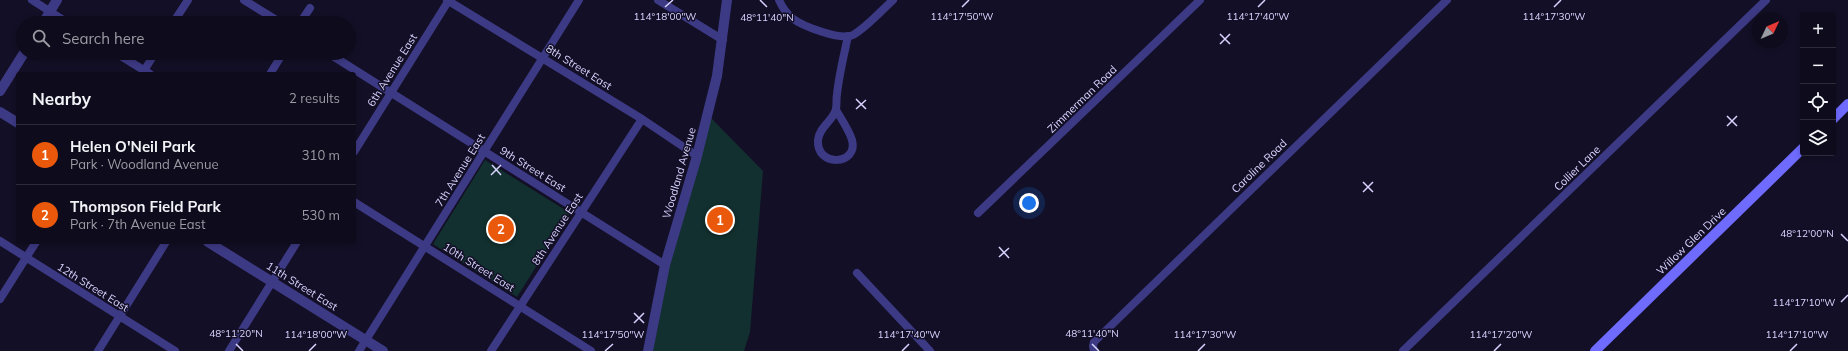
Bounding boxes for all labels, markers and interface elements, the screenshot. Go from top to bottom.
text: 114°18'00"W [634,10,696,23]
text: 114°17'50"W [931,10,993,23]
text: 114°17'40"W [1227,10,1289,23]
text: 114°17'30"W [1523,10,1585,23]
text: 48°11'40"N [740,11,794,24]
north arrow [1752,12,1788,48]
map controls [1800,12,1836,156]
button: + [1800,12,1836,48]
search box [16,16,356,60]
icon: search [30,27,52,49]
text: Search here [62,29,144,48]
street label: 6th Avenue East [364,31,420,109]
street label: 8th Street East [543,41,615,93]
button: − [1800,48,1836,84]
street label: Zimmerman Road [1044,62,1120,136]
button: locate [1800,84,1836,120]
text: Nearby [32,88,91,109]
text: 2 results [289,90,340,106]
button: layers [1800,120,1836,156]
street label: Woodland Avenue [659,126,699,220]
street label: 7th Avenue East [432,131,488,209]
street label: Caroline Road [1228,136,1290,196]
text: Helen O'Neil Park [70,137,195,156]
street label: Collier Lane [1551,142,1603,194]
street label: 9th Street East [497,143,569,195]
text: 1 [41,147,49,163]
text: 310 m [302,147,340,163]
text: Park · Woodland Avenue [70,156,218,172]
street label: 8th Avenue East [528,190,586,268]
your location [1019,193,1039,213]
text: Thompson Field Park [70,197,221,216]
street label: Willow Glen Drive [1653,204,1729,278]
pin: 1 [707,205,733,235]
text: 2 [41,207,49,223]
text: 530 m [302,207,340,223]
pin: 2 [488,214,514,244]
text: Park · 7th Avenue East [70,216,205,232]
text: 48°12'00"N [1780,227,1834,240]
street label: 10th Street East [441,239,518,295]
street label: 11th Street East [264,258,341,314]
street label: 12th Street East [55,259,132,315]
text: 114°17'10"W [1773,296,1835,309]
text: 48°11'20"N [209,327,263,340]
text: 48°11'40"N [1065,327,1119,340]
text: 114°18'00"W [285,328,347,341]
text: 114°17'50"W [582,328,644,341]
text: 114°17'40"W [878,328,940,341]
text: 114°17'30"W [1174,328,1236,341]
text: 114°17'20"W [1470,328,1532,341]
text: 114°17'10"W [1766,328,1828,341]

